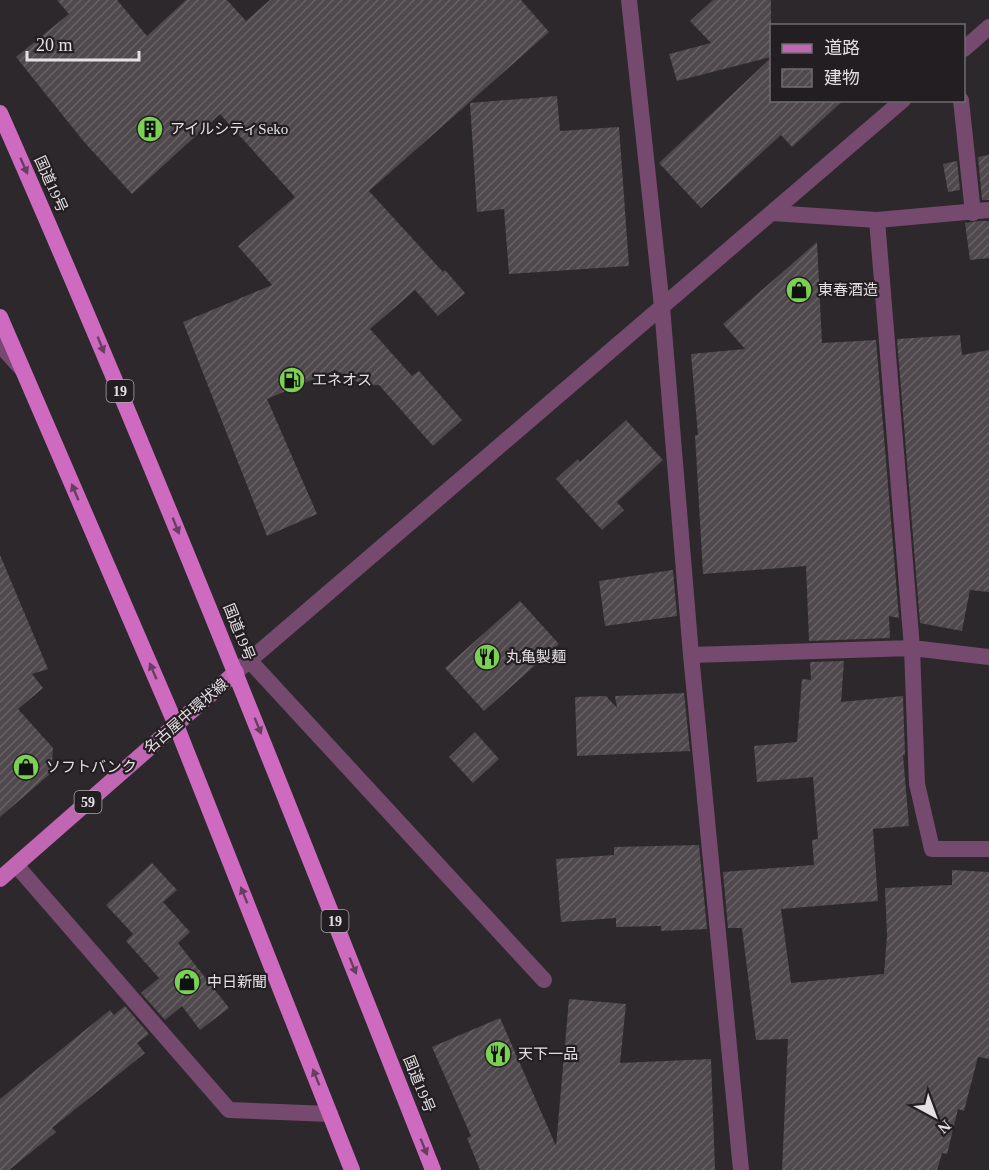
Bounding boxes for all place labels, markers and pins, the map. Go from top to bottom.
building icon: アイルシティSeko [135,114,165,144]
place label: アイルシティSeko [170,121,288,137]
shop icon: 東春酒造 [784,275,814,305]
place label: 東春酒造 [818,282,878,298]
fuel station icon: エネオス [277,365,307,395]
place label: エネオス [312,372,372,388]
restaurant icon: 丸亀製麺 [472,642,502,672]
place label: 丸亀製麺 [506,649,566,665]
shop icon: ソフトバンク [11,752,41,782]
place label: ソフトバンク [46,759,137,775]
shop icon: 中日新聞 [172,967,202,997]
place label: 中日新聞 [207,974,267,990]
restaurant icon: 天下一品 [483,1039,513,1069]
place label: 天下一品 [518,1046,578,1062]

